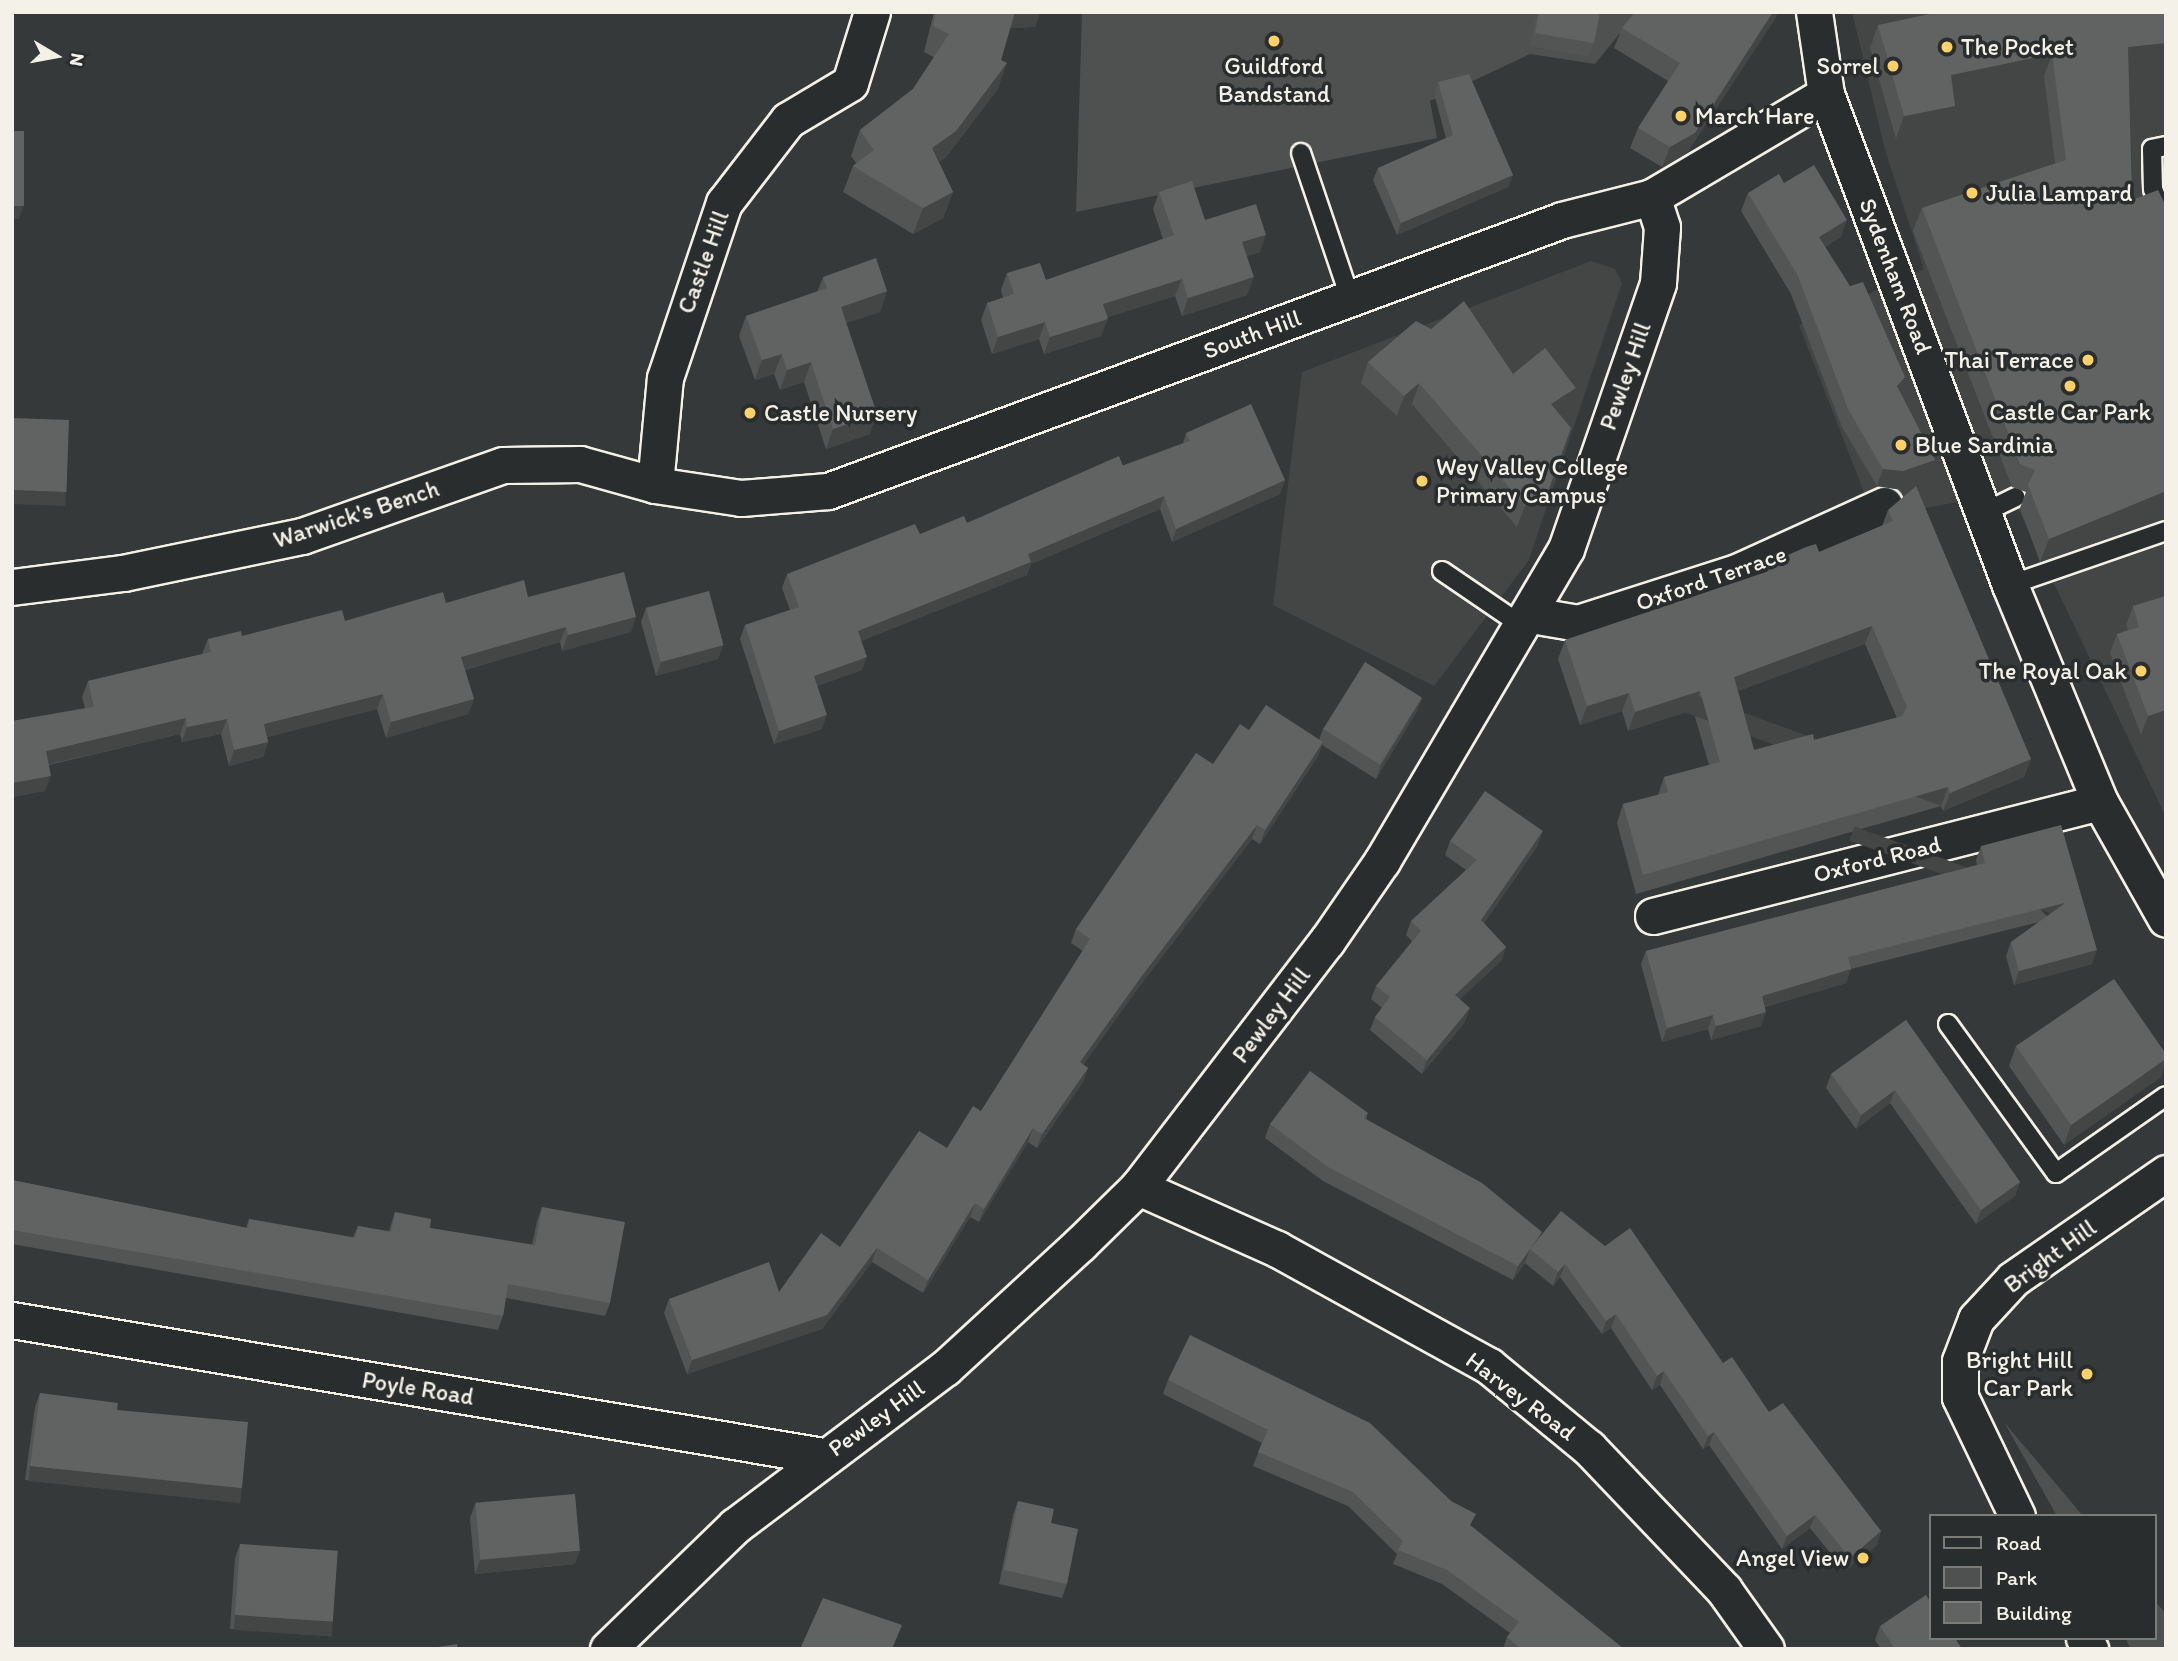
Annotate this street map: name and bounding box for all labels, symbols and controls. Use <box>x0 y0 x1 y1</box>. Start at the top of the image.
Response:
north arrow <box>21 21 91 91</box>
marker: Guildford Bandstand <box>1266 33 1282 49</box>
place label: The Pocket <box>1961 33 2073 61</box>
marker: The Pocket <box>1939 39 1955 55</box>
text: N <box>65 51 90 68</box>
place label: Guildford Bandstand <box>1218 52 1330 108</box>
place label: Sorrel <box>1816 52 1879 80</box>
marker: Sorrel <box>1885 58 1901 74</box>
place label: March Hare <box>1695 102 1815 130</box>
marker: March Hare <box>1673 108 1689 124</box>
place label: Julia Lampard <box>1986 179 2133 207</box>
marker: Julia Lampard <box>1964 185 1980 201</box>
street label: Sydenham Road <box>1853 194 1939 358</box>
street label: Castle Hill <box>671 207 735 317</box>
street label: South Hill <box>1199 303 1305 365</box>
street label: Pewley Hill <box>1593 318 1657 434</box>
place label: Thai Terrace <box>1948 346 2074 374</box>
marker: Thai Terrace <box>2080 352 2096 368</box>
marker: Castle Car Park <box>2062 378 2078 394</box>
place label: Castle Car Park <box>1989 398 2151 426</box>
place label: Castle Nursery <box>764 399 917 427</box>
marker: Castle Nursery <box>742 405 758 421</box>
place label: Blue Sardinia <box>1915 431 2054 459</box>
marker: Blue Sardinia <box>1893 437 1909 453</box>
place label: Wey Valley College Primary Campus <box>1436 453 1628 509</box>
marker: Wey Valley College Primary Campus <box>1414 473 1430 489</box>
street label: Warwick's Bench <box>269 474 443 554</box>
street label: Oxford Terrace <box>1633 539 1789 617</box>
place label: The Royal Oak <box>1980 657 2127 685</box>
marker: The Royal Oak <box>2133 663 2149 679</box>
street label: Oxford Road <box>1810 829 1944 889</box>
street label: Pewley Hill <box>1226 962 1316 1068</box>
street label: Bright Hill <box>1998 1213 2102 1299</box>
street label: Harvey Road <box>1461 1346 1581 1446</box>
place label: Bright Hill Car Park <box>1966 1346 2073 1402</box>
street label: Poyle Road <box>361 1365 475 1411</box>
marker: Bright Hill Car Park <box>2079 1366 2095 1382</box>
street label: Pewley Hill <box>822 1373 930 1463</box>
legend <box>1930 1514 2157 1640</box>
text: Road <box>1996 1530 2041 1555</box>
place label: Angel View <box>1736 1544 1849 1572</box>
marker: Angel View <box>1855 1550 1871 1566</box>
text: Park <box>1996 1565 2037 1590</box>
text: Building <box>1996 1600 2072 1625</box>

